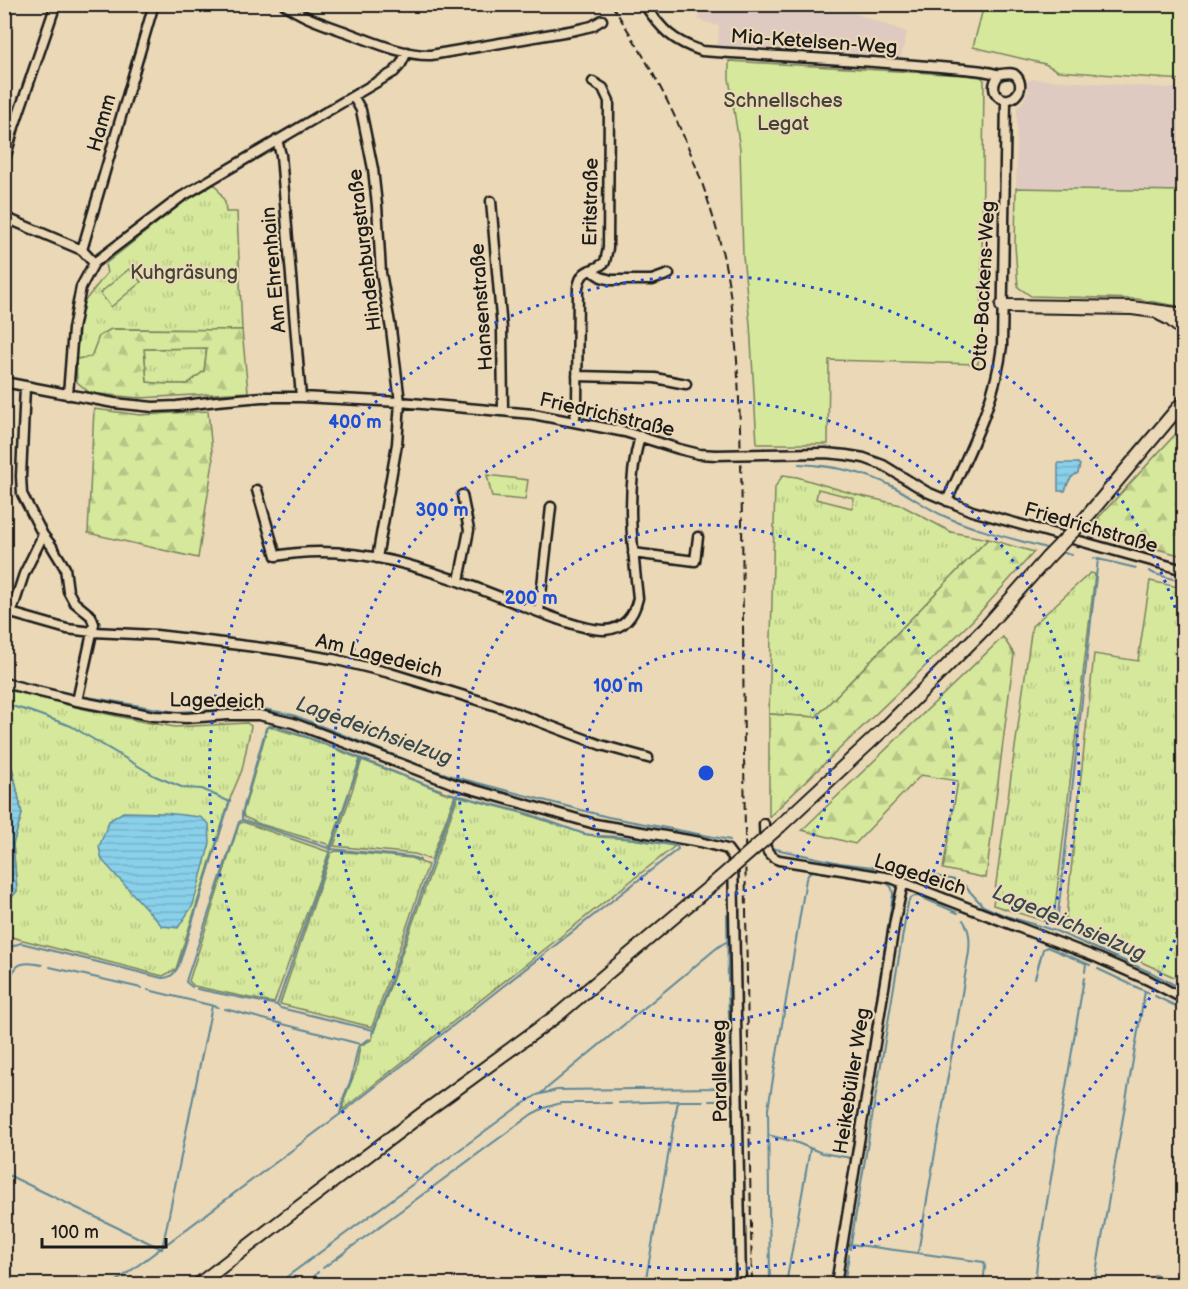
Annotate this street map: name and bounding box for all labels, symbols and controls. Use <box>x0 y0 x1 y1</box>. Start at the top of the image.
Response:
street label: Mia-Ketelsen-Weg <box>730 24 898 60</box>
park label: Schnellsches Legat <box>723 89 843 136</box>
street label: Hamm <box>82 91 122 155</box>
street label: Eritstraße <box>578 158 604 246</box>
street label: Hindenburgstraße <box>343 167 387 332</box>
street label: Otto-Backens-Weg <box>968 200 1000 372</box>
street label: Am Ehrenhain <box>257 206 291 334</box>
street label: Hansenstraße <box>466 242 498 371</box>
park label: Kuhgräsung <box>130 261 238 285</box>
street label: Friedrichstraße <box>537 388 677 442</box>
text: 400 m <box>328 412 382 433</box>
street label: Friedrichstraße <box>1021 497 1161 559</box>
text: 300 m <box>415 500 469 521</box>
text: 200 m <box>504 588 558 609</box>
street label: Am Lagedeich <box>313 629 445 683</box>
text: 100 m <box>593 676 643 697</box>
street label: Lagedeich <box>169 688 265 714</box>
water label: Lagedeichsielzug <box>293 691 455 771</box>
centre of rings <box>696 763 716 783</box>
street label: Lagedeich <box>871 849 969 901</box>
water label: Lagedeichsielzug <box>989 879 1150 967</box>
street label: Heikebüller Weg <box>829 1006 875 1156</box>
street label: Parallelweg <box>707 1019 733 1123</box>
scale bar <box>42 1211 166 1249</box>
text: 100 m <box>51 1222 99 1243</box>

